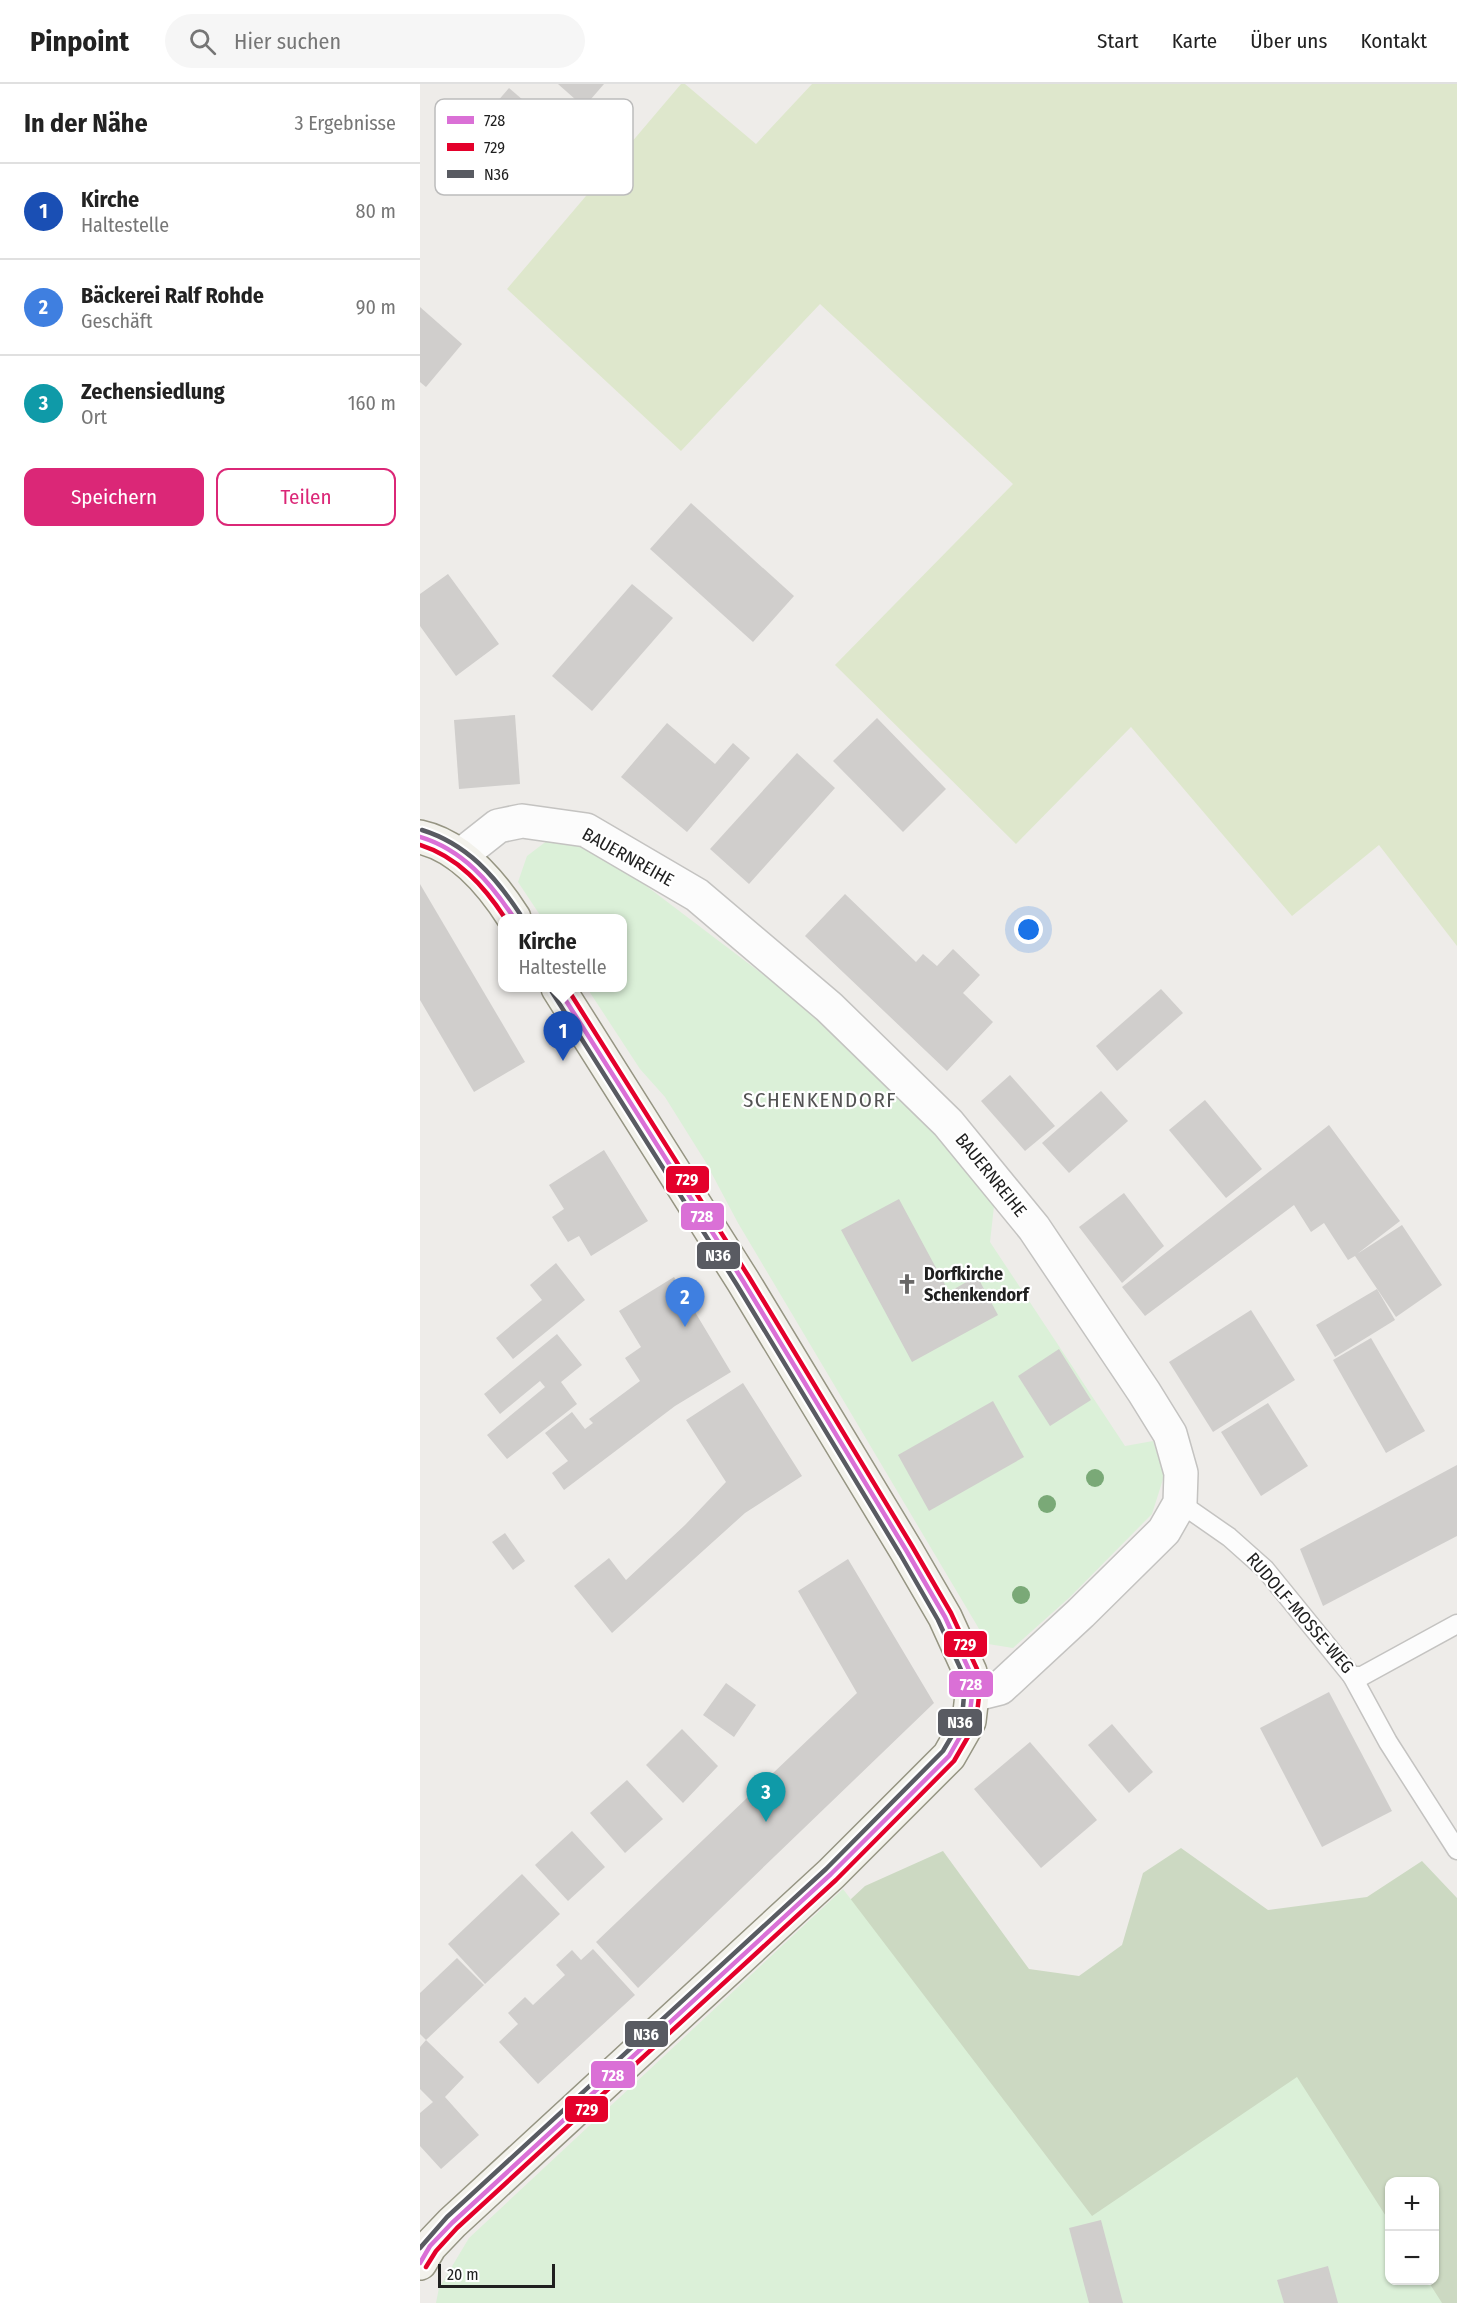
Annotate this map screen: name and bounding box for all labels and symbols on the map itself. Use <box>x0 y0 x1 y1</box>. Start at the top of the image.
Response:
legend <box>435 99 633 195</box>
text: 728 <box>484 111 505 130</box>
text: 729 <box>484 138 505 157</box>
text: N36 <box>484 165 509 184</box>
street label: BAUERNREIHE <box>578 823 678 891</box>
your location <box>1014 915 1043 944</box>
pin: 1 <box>544 1012 582 1061</box>
district label: SCHENKENDORF <box>743 1087 897 1113</box>
street label: BAUERNREIHE <box>951 1129 1031 1221</box>
line badge: 729 <box>665 1165 710 1194</box>
text: 729 <box>676 1170 698 1189</box>
line badge: 728 <box>680 1202 725 1231</box>
text: 728 <box>691 1207 714 1226</box>
line badge: N36 <box>696 1241 741 1270</box>
text: N36 <box>705 1246 731 1265</box>
place label: Dorfkirche Schenkendorf <box>924 1263 1031 1306</box>
church icon: Dorfkirche Schenkendorf <box>895 1272 919 1296</box>
pin: 2 <box>666 1278 704 1327</box>
street label: RUDOLF-MOSSE-WEG <box>1242 1548 1358 1678</box>
line badge: 729 <box>943 1630 988 1658</box>
text: 729 <box>954 1635 976 1654</box>
line badge: 728 <box>948 1670 994 1698</box>
text: 728 <box>960 1675 983 1694</box>
line badge: N36 <box>937 1708 983 1737</box>
text: N36 <box>947 1713 973 1732</box>
pin: 3 <box>746 1772 786 1822</box>
line badge: N36 <box>624 2020 669 2048</box>
text: N36 <box>633 2025 659 2044</box>
line badge: 728 <box>590 2060 636 2089</box>
text: 728 <box>602 2066 625 2085</box>
line badge: 729 <box>564 2095 609 2123</box>
text: 729 <box>576 2100 598 2119</box>
scale bar <box>438 2261 555 2288</box>

